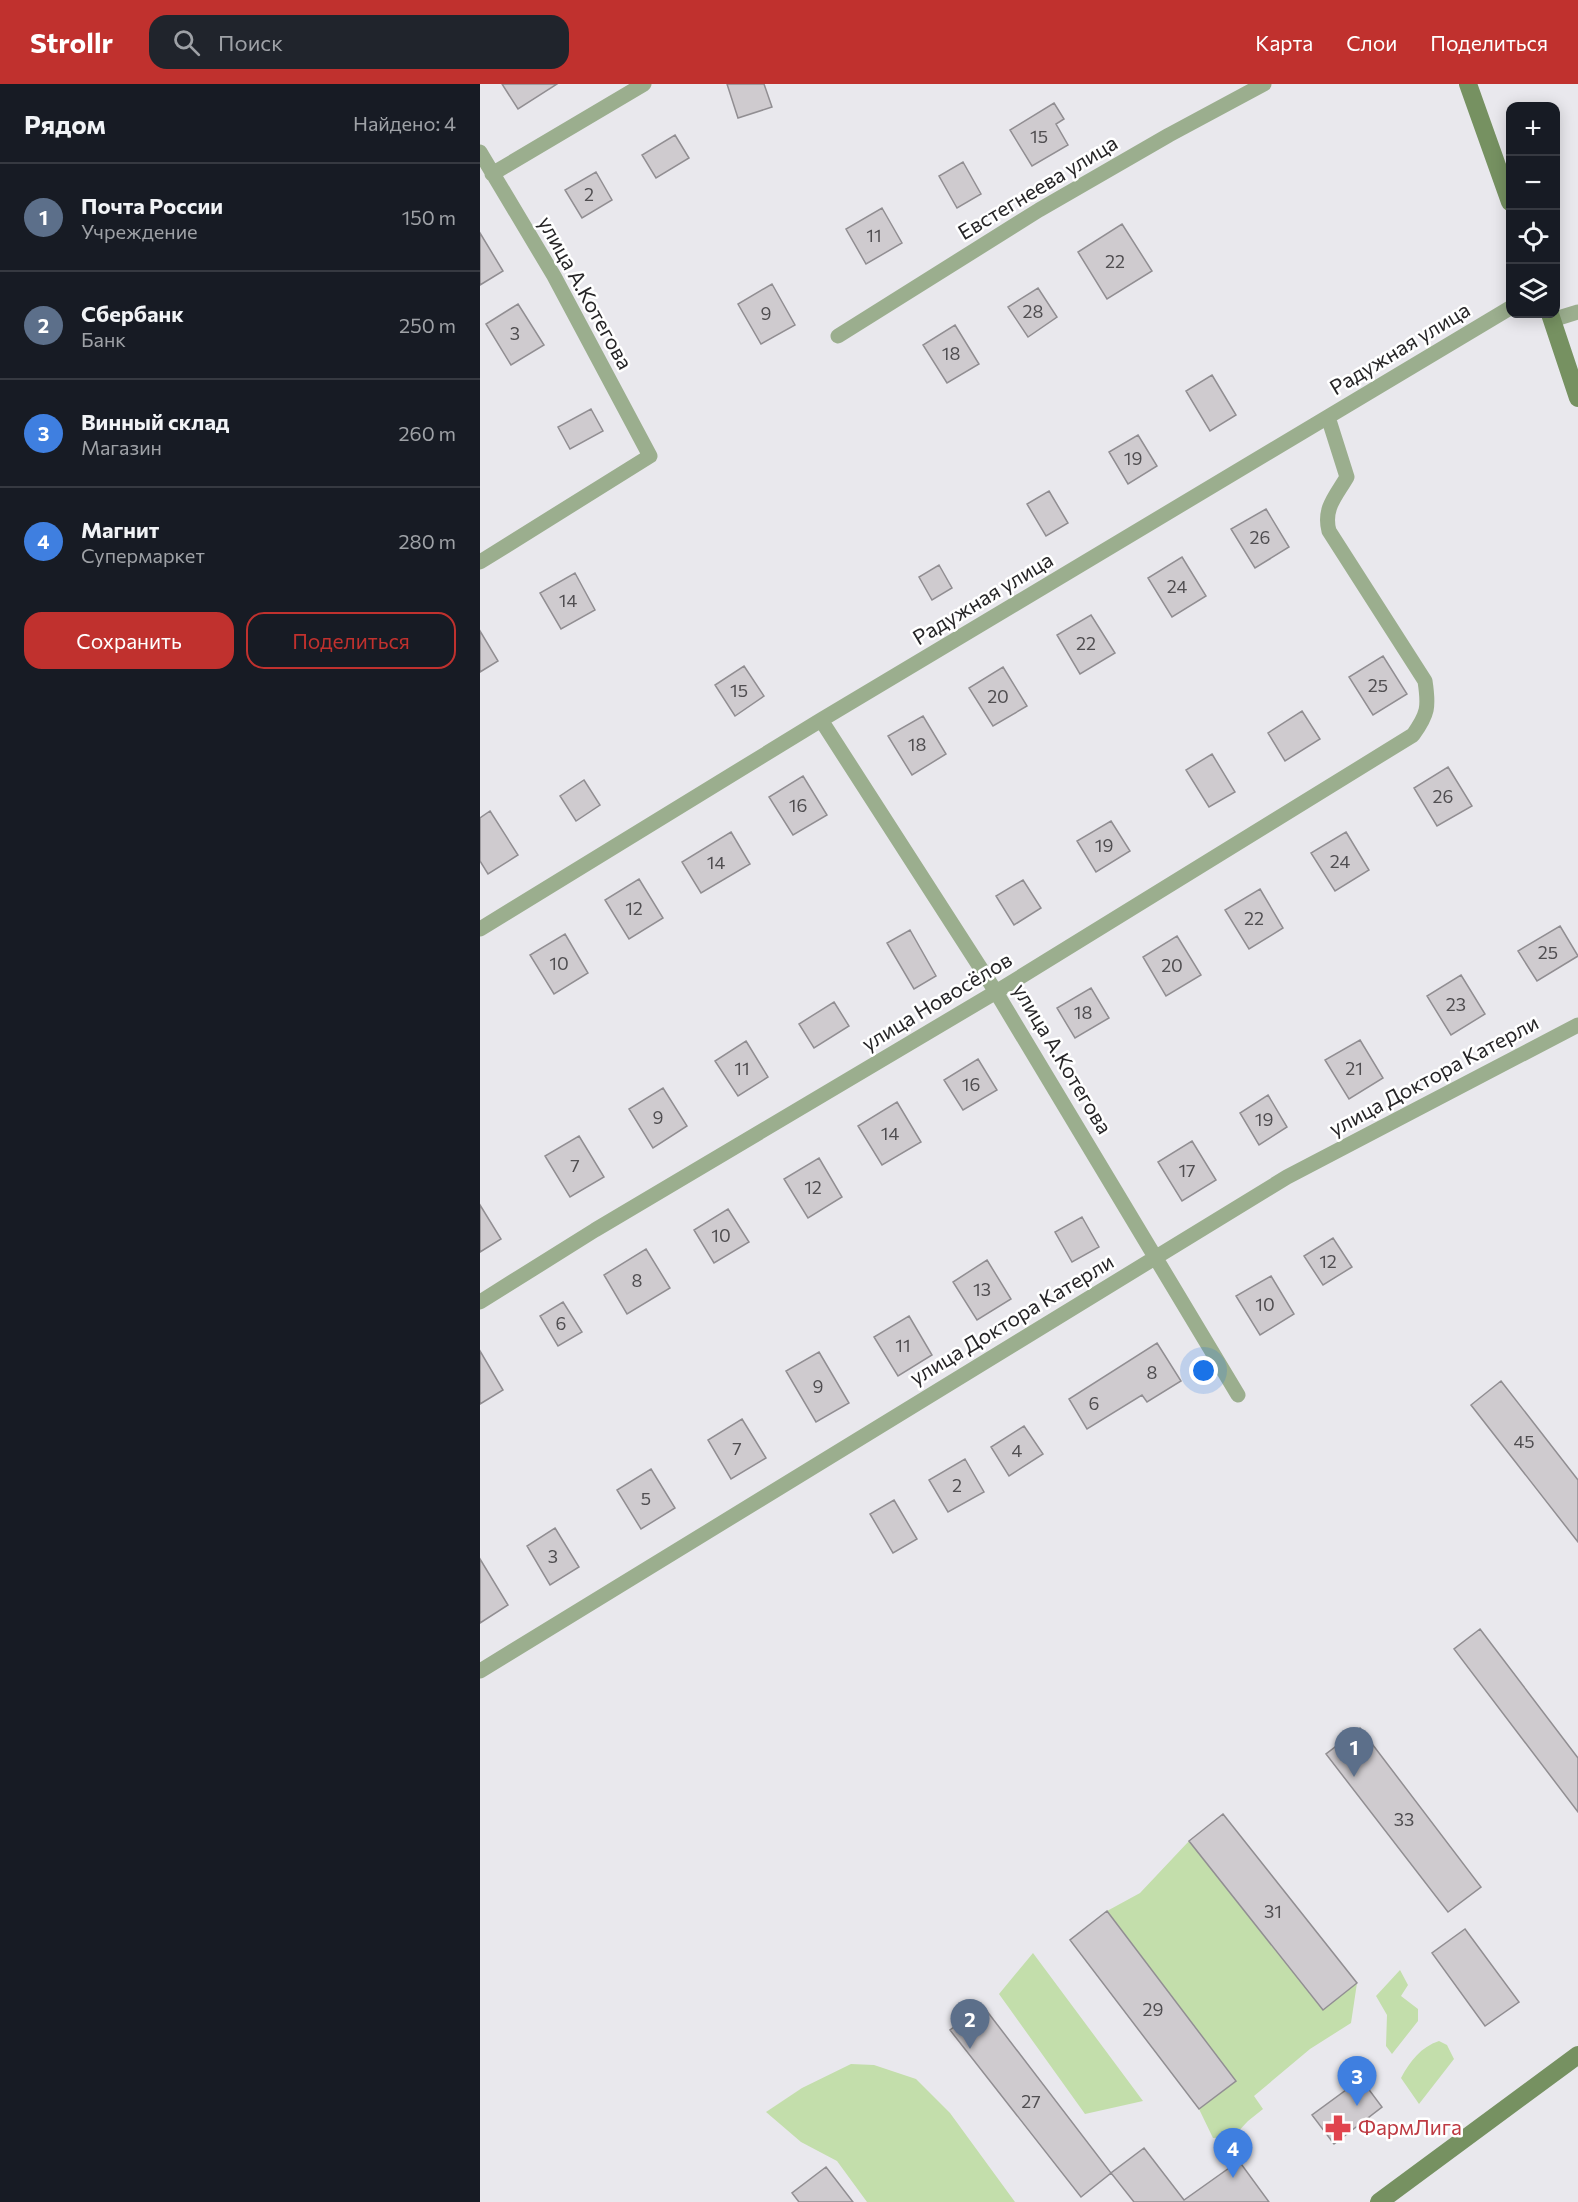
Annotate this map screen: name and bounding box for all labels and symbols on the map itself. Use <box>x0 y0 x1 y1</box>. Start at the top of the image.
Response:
house number: 15 <box>1030 125 1048 147</box>
street label: Евстегнеева улица <box>953 129 1122 244</box>
house number: 2 <box>584 183 594 205</box>
street label: улица А.Котегова <box>534 211 639 373</box>
house number: 11 <box>866 224 882 246</box>
house number: 22 <box>1105 250 1125 272</box>
street label: Радужная улица <box>1325 296 1474 399</box>
house number: 28 <box>1023 300 1044 322</box>
house number: 9 <box>761 302 771 324</box>
house number: 3 <box>510 322 520 344</box>
house number: 18 <box>942 342 960 364</box>
house number: 19 <box>1124 447 1142 469</box>
house number: 26 <box>1250 526 1270 548</box>
street label: Радужная улица <box>908 546 1057 649</box>
house number: 24 <box>1167 575 1187 597</box>
house number: 14 <box>559 589 577 611</box>
house number: 22 <box>1076 632 1096 654</box>
house number: 25 <box>1368 674 1388 696</box>
house number: 15 <box>730 679 748 701</box>
house number: 20 <box>987 685 1009 707</box>
house number: 18 <box>908 733 926 755</box>
house number: 26 <box>1433 785 1453 807</box>
house number: 16 <box>789 794 807 816</box>
house number: 19 <box>1095 834 1113 856</box>
house number: 24 <box>1330 850 1350 872</box>
house number: 14 <box>707 851 725 873</box>
house number: 12 <box>625 897 643 919</box>
house number: 22 <box>1244 907 1264 929</box>
house number: 25 <box>1538 941 1558 963</box>
street label: улица Новосёлов <box>857 946 1016 1055</box>
house number: 10 <box>549 952 569 974</box>
house number: 20 <box>1161 954 1183 976</box>
street label: улица А.Котегова <box>1009 978 1118 1138</box>
house number: 23 <box>1446 993 1466 1015</box>
house number: 18 <box>1074 1001 1092 1023</box>
street label: улица Доктора Катерли <box>1324 1009 1542 1140</box>
house number: 11 <box>734 1057 750 1079</box>
house number: 21 <box>1345 1057 1363 1079</box>
house number: 16 <box>962 1073 980 1095</box>
house number: 9 <box>653 1106 663 1128</box>
house number: 19 <box>1255 1108 1273 1130</box>
house number: 14 <box>881 1122 899 1144</box>
house number: 7 <box>570 1154 580 1176</box>
house number: 17 <box>1178 1159 1196 1181</box>
house number: 12 <box>804 1176 822 1198</box>
house number: 10 <box>711 1224 731 1246</box>
street label: улица Доктора Катерли <box>905 1248 1118 1390</box>
house number: 12 <box>1319 1250 1337 1272</box>
house number: 8 <box>632 1269 643 1291</box>
house number: 13 <box>973 1278 991 1300</box>
house number: 10 <box>1255 1293 1275 1315</box>
house number: 6 <box>556 1312 566 1334</box>
house number: 11 <box>895 1334 911 1356</box>
your location <box>1189 1356 1218 1385</box>
house number: 8 <box>1147 1361 1158 1383</box>
house number: 9 <box>813 1375 823 1397</box>
house number: 6 <box>1089 1392 1099 1414</box>
house number: 45 <box>1513 1430 1535 1452</box>
house number: 7 <box>732 1437 742 1459</box>
house number: 4 <box>1012 1439 1023 1461</box>
house number: 2 <box>952 1474 962 1496</box>
house number: 5 <box>641 1487 651 1509</box>
house number: 3 <box>548 1545 558 1567</box>
pin: 1 <box>1334 1728 1374 1777</box>
house number: 33 <box>1394 1808 1414 1830</box>
house number: 31 <box>1264 1900 1282 1922</box>
house number: 29 <box>1143 1998 1163 2020</box>
pin: 2 <box>950 2000 990 2049</box>
pin: 3 <box>1338 2056 1376 2106</box>
house number: 27 <box>1021 2090 1041 2112</box>
pharmacy icon: ФармЛига <box>1323 2113 1353 2143</box>
place label: ФармЛига <box>1358 2114 1462 2139</box>
pin: 4 <box>1214 2128 1252 2178</box>

